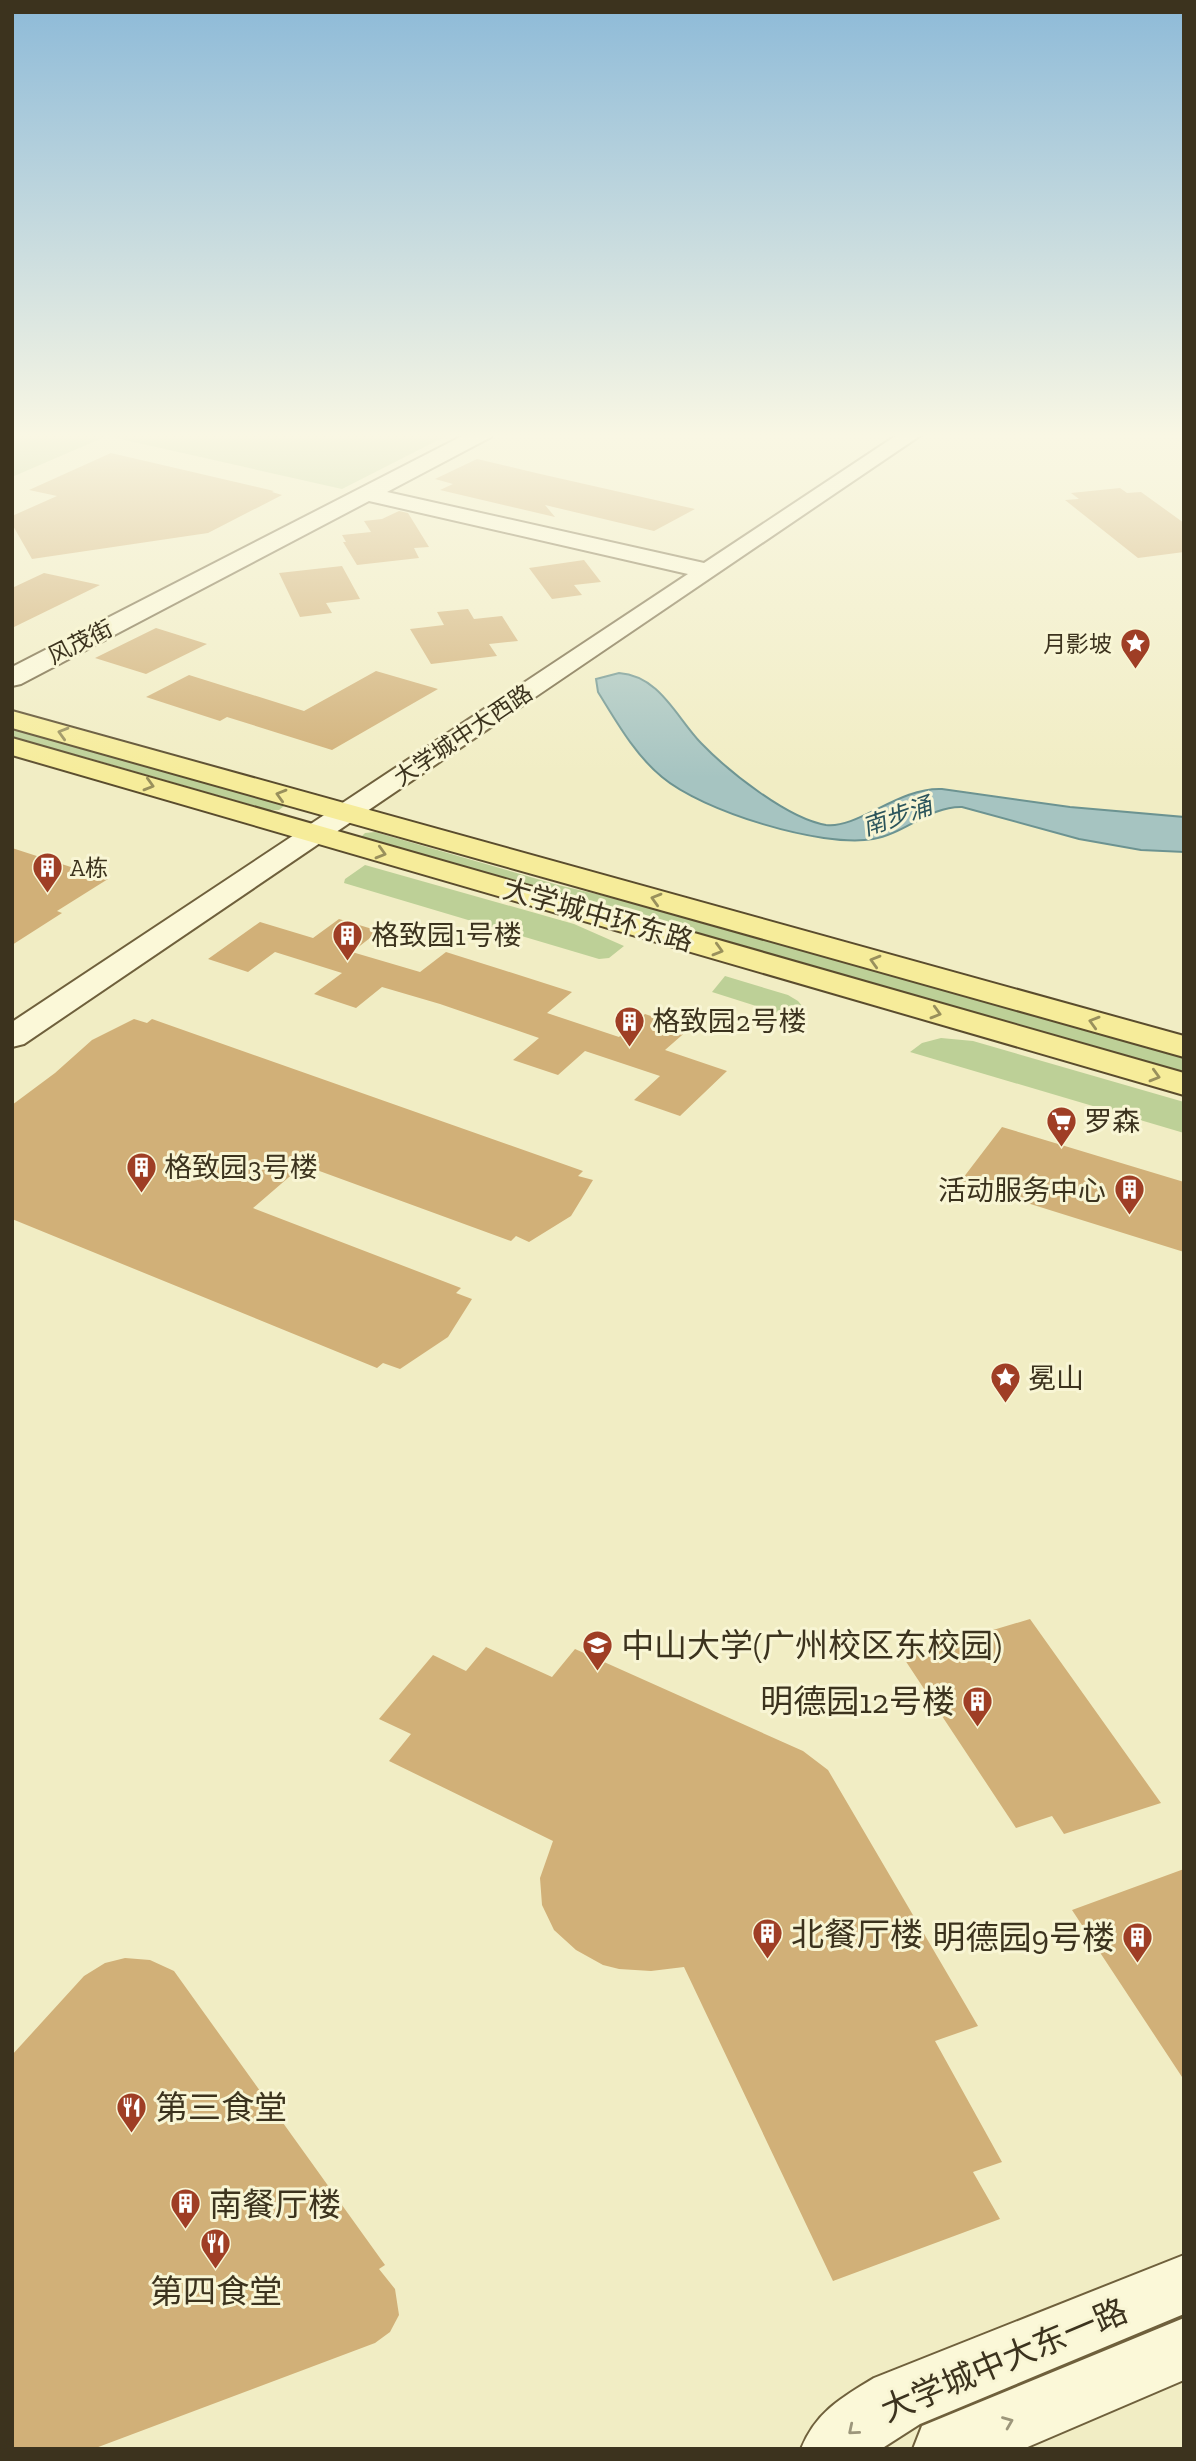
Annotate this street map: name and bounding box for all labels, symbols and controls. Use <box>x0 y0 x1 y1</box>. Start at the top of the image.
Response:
street label: 风茂街 <box>43 614 117 670</box>
place icon: 月影坡 <box>1118 627 1152 671</box>
place label: 月影坡 <box>1043 630 1112 658</box>
street label: 大学城中大西路 <box>388 678 538 792</box>
one-way arrow <box>57 726 69 741</box>
one-way arrow <box>142 777 154 792</box>
one-way arrow <box>276 788 288 803</box>
water label: 南步涌 <box>858 790 939 841</box>
one-way arrow <box>375 845 387 859</box>
building icon: A栋 <box>30 851 64 895</box>
place label: A栋 <box>70 854 108 882</box>
street label: 大学城中环东路 <box>499 872 697 958</box>
one-way arrow <box>651 893 663 908</box>
building icon: 格致园1号楼 <box>331 918 365 962</box>
place label: 格致园1号楼 <box>371 919 522 952</box>
one-way arrow <box>712 941 724 956</box>
one-way arrow <box>870 955 882 969</box>
building icon: 格致园2号楼 <box>612 1004 646 1048</box>
place label: 格致园2号楼 <box>652 1005 806 1038</box>
one-way arrow <box>930 1005 942 1019</box>
one-way arrow <box>1089 1016 1101 1031</box>
one-way arrow <box>1149 1067 1161 1082</box>
supermarket icon: 罗森 <box>1044 1104 1078 1148</box>
place label: 罗森 <box>1084 1105 1140 1138</box>
building icon: 格致园3号楼 <box>124 1150 158 1194</box>
place label: 格致园3号楼 <box>164 1151 318 1184</box>
building icon: 活动服务中心 <box>1112 1173 1146 1217</box>
place label: 活动服务中心 <box>938 1174 1106 1207</box>
place icon: 冕山 <box>988 1361 1022 1405</box>
place label: 冕山 <box>1028 1362 1084 1395</box>
place label: 中山大学(广州校区东校园) <box>621 1626 1002 1665</box>
school or university icon: 中山大学(广州校区东校园) <box>581 1628 615 1672</box>
place label: 明德园12号楼 <box>760 1682 955 1721</box>
building icon: 明德园12号楼 <box>961 1684 995 1728</box>
place label: 北餐厅楼 <box>791 1915 923 1954</box>
building icon: 北餐厅楼 <box>751 1917 785 1961</box>
place label: 明德园9号楼 <box>932 1918 1115 1957</box>
building icon: 明德园9号楼 <box>1121 1920 1155 1964</box>
place label: 第三食堂 <box>155 2088 287 2127</box>
restaurant icon: 第三食堂 <box>115 2090 149 2134</box>
place label: 南餐厅楼 <box>209 2185 341 2224</box>
building icon: 南餐厅楼 <box>169 2187 203 2231</box>
restaurant icon: 第四食堂 <box>199 2227 233 2271</box>
place label: 第四食堂 <box>150 2272 282 2311</box>
street label: 大学城中大东一路 <box>875 2290 1133 2430</box>
one-way arrow <box>1001 2416 1013 2430</box>
one-way arrow <box>849 2422 862 2434</box>

